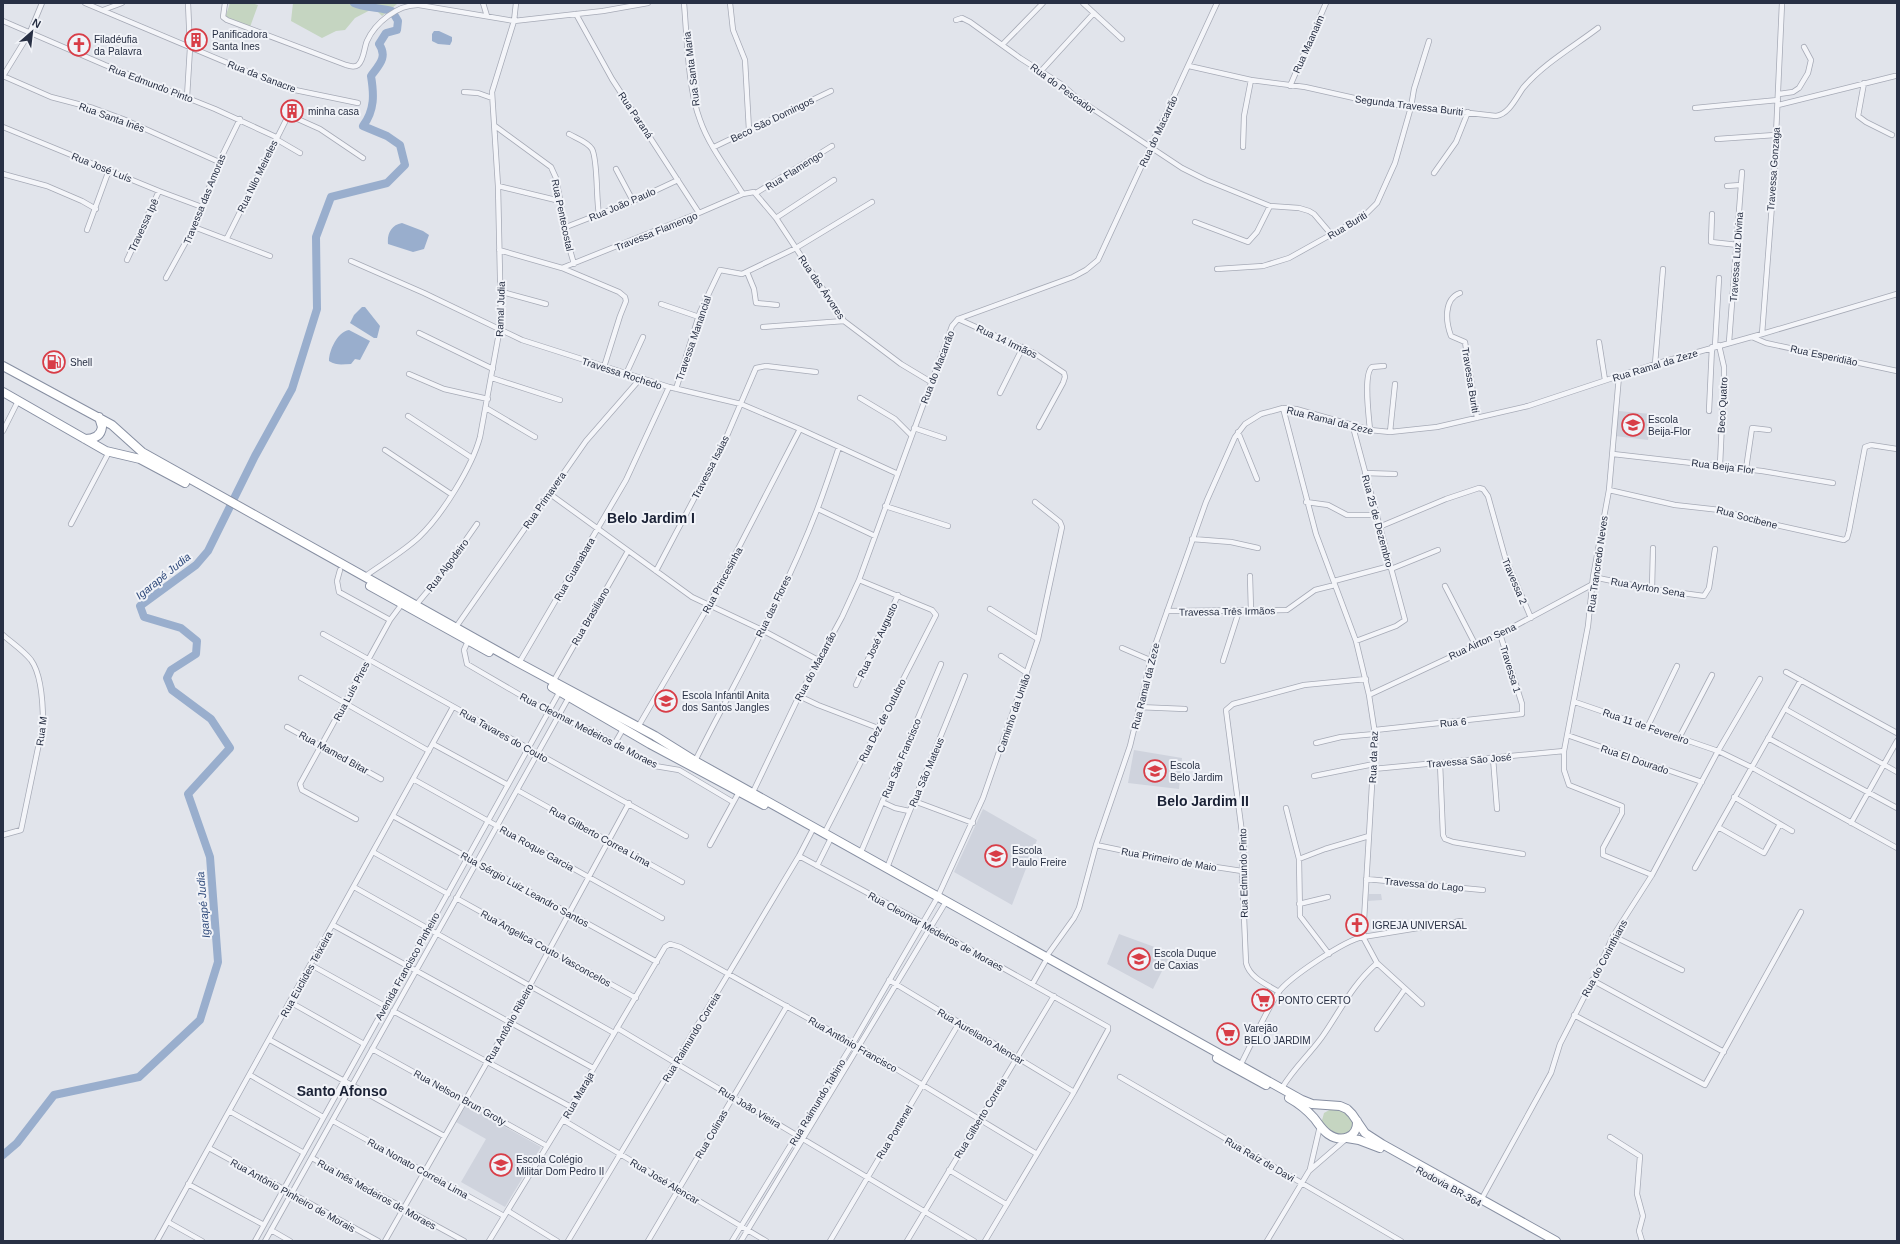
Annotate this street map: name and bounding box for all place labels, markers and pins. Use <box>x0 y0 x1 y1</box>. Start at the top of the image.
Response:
building icon: Panificadora Santa Ines <box>183 27 209 53</box>
place label: Panificadora Santa Ines <box>212 29 268 52</box>
church icon: Filadéufia da Palavra <box>66 32 92 58</box>
place label: Filadéufia da Palavra <box>94 34 142 57</box>
building icon: minha casa <box>279 98 305 124</box>
place label: minha casa <box>308 106 360 117</box>
fuel station icon: Shell <box>41 349 67 375</box>
place label: Shell <box>70 357 92 368</box>
school or university icon: Escola Beija-Flor <box>1620 412 1646 438</box>
place label: Escola Beija-Flor <box>1648 414 1691 437</box>
school or university icon: Escola Infantil Anita dos Santos Jangles <box>653 688 679 714</box>
place label: Escola Infantil Anita dos Santos Jangles <box>682 690 770 713</box>
school or university icon: Escola Belo Jardim <box>1142 758 1168 784</box>
place label: Escola Belo Jardim <box>1170 760 1223 783</box>
school or university icon: Escola Paulo Freire <box>983 843 1009 869</box>
place label: Escola Paulo Freire <box>1012 845 1067 868</box>
church icon: IGREJA UNIVERSAL <box>1344 912 1370 938</box>
place label: IGREJA UNIVERSAL <box>1372 920 1467 931</box>
school or university icon: Escola Duque de Caxias <box>1126 946 1152 972</box>
place label: Escola Duque de Caxias <box>1154 948 1217 971</box>
supermarket icon: PONTO CERTO <box>1250 987 1276 1013</box>
place label: PONTO CERTO <box>1278 995 1351 1006</box>
supermarket icon: Varejão BELO JARDIM <box>1215 1021 1241 1047</box>
place label: Varejão BELO JARDIM <box>1244 1023 1311 1046</box>
school or university icon: Escola Colégio Militar Dom Pedro II <box>488 1152 514 1178</box>
place label: Escola Colégio Militar Dom Pedro II <box>516 1154 604 1177</box>

